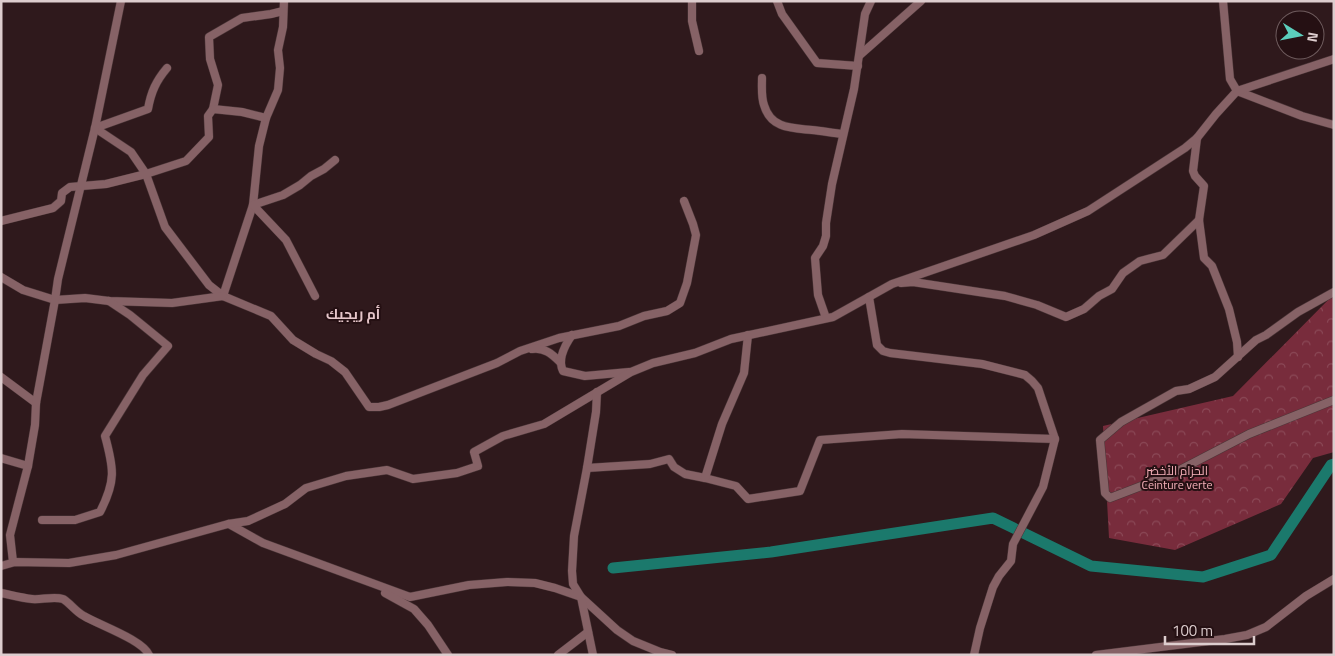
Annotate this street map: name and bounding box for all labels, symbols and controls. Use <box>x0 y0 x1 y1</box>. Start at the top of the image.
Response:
north arrow <box>1275 10 1325 60</box>
text: N <box>1302 31 1324 44</box>
district label: أم ريجيك <box>326 303 380 324</box>
park label: الحزام الأخضر Ceinture verte <box>1142 461 1212 494</box>
scale bar <box>1165 614 1254 646</box>
text: 100 m <box>1172 619 1213 642</box>

